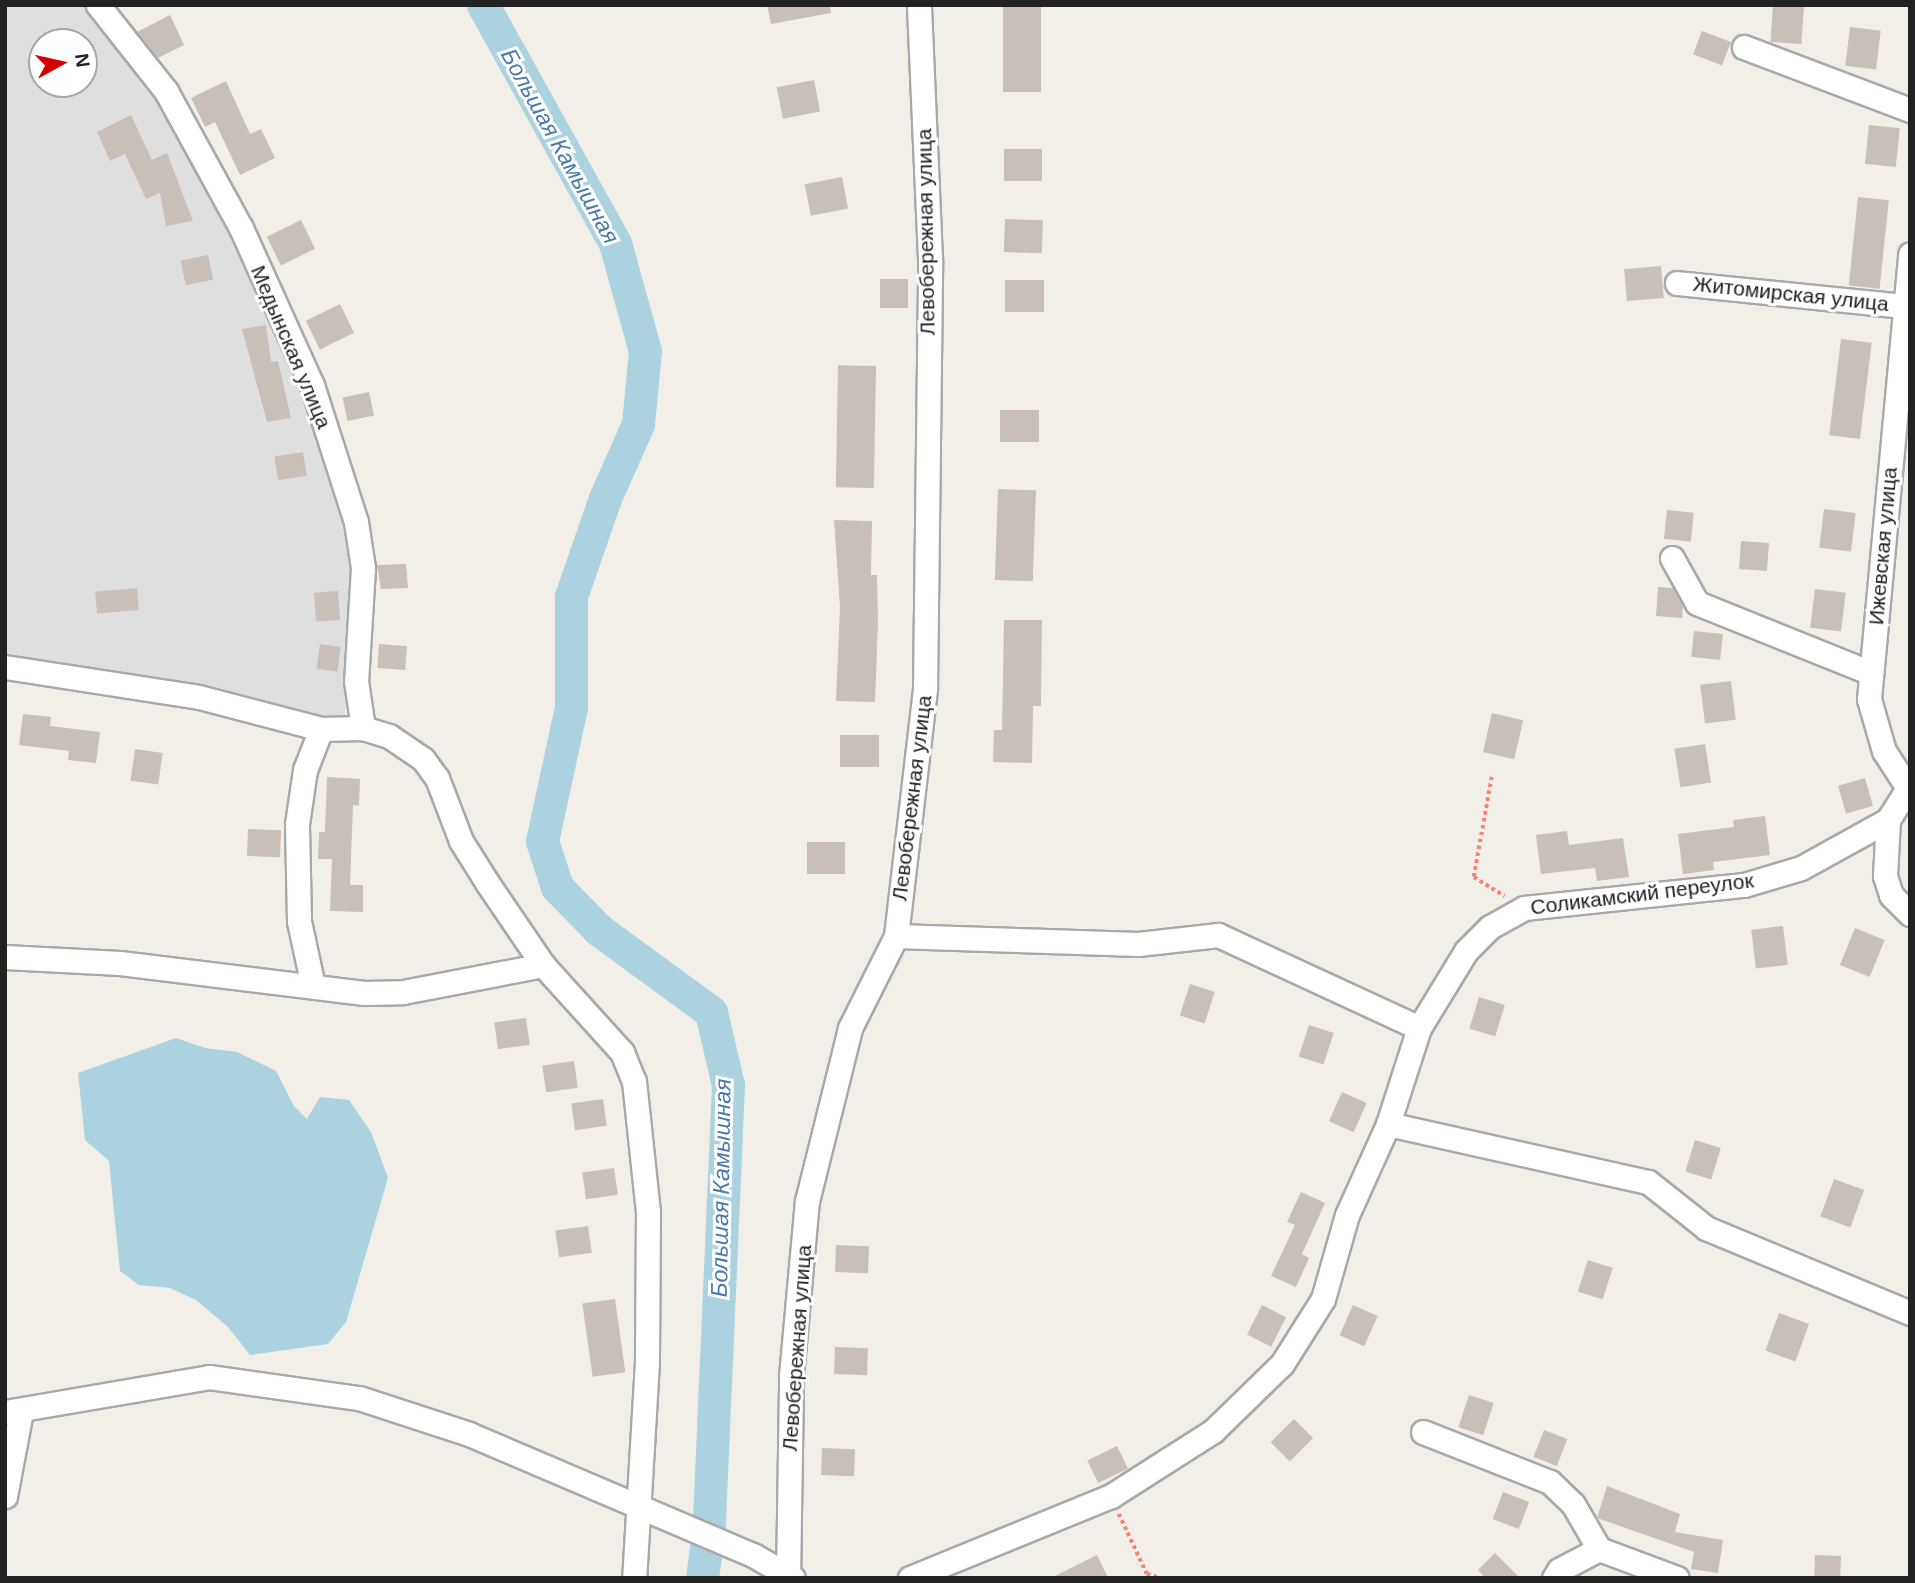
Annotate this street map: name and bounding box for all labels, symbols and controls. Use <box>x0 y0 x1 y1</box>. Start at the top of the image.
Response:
north arrow <box>28 28 98 98</box>
water label: Большая Камышная <box>495 44 625 248</box>
text: N <box>71 52 94 69</box>
street label: Левобережная улица <box>912 128 940 336</box>
street label: Медынская улица <box>245 262 337 432</box>
street label: Житомирская улица <box>1692 271 1890 317</box>
street label: Ижевская улица <box>1864 466 1902 626</box>
street label: Левобережная улица <box>887 694 937 902</box>
street label: Соликамский переулок <box>1529 868 1755 920</box>
water label: Большая Камышная <box>705 1078 737 1298</box>
street label: Левобережная улица <box>777 1244 817 1452</box>

